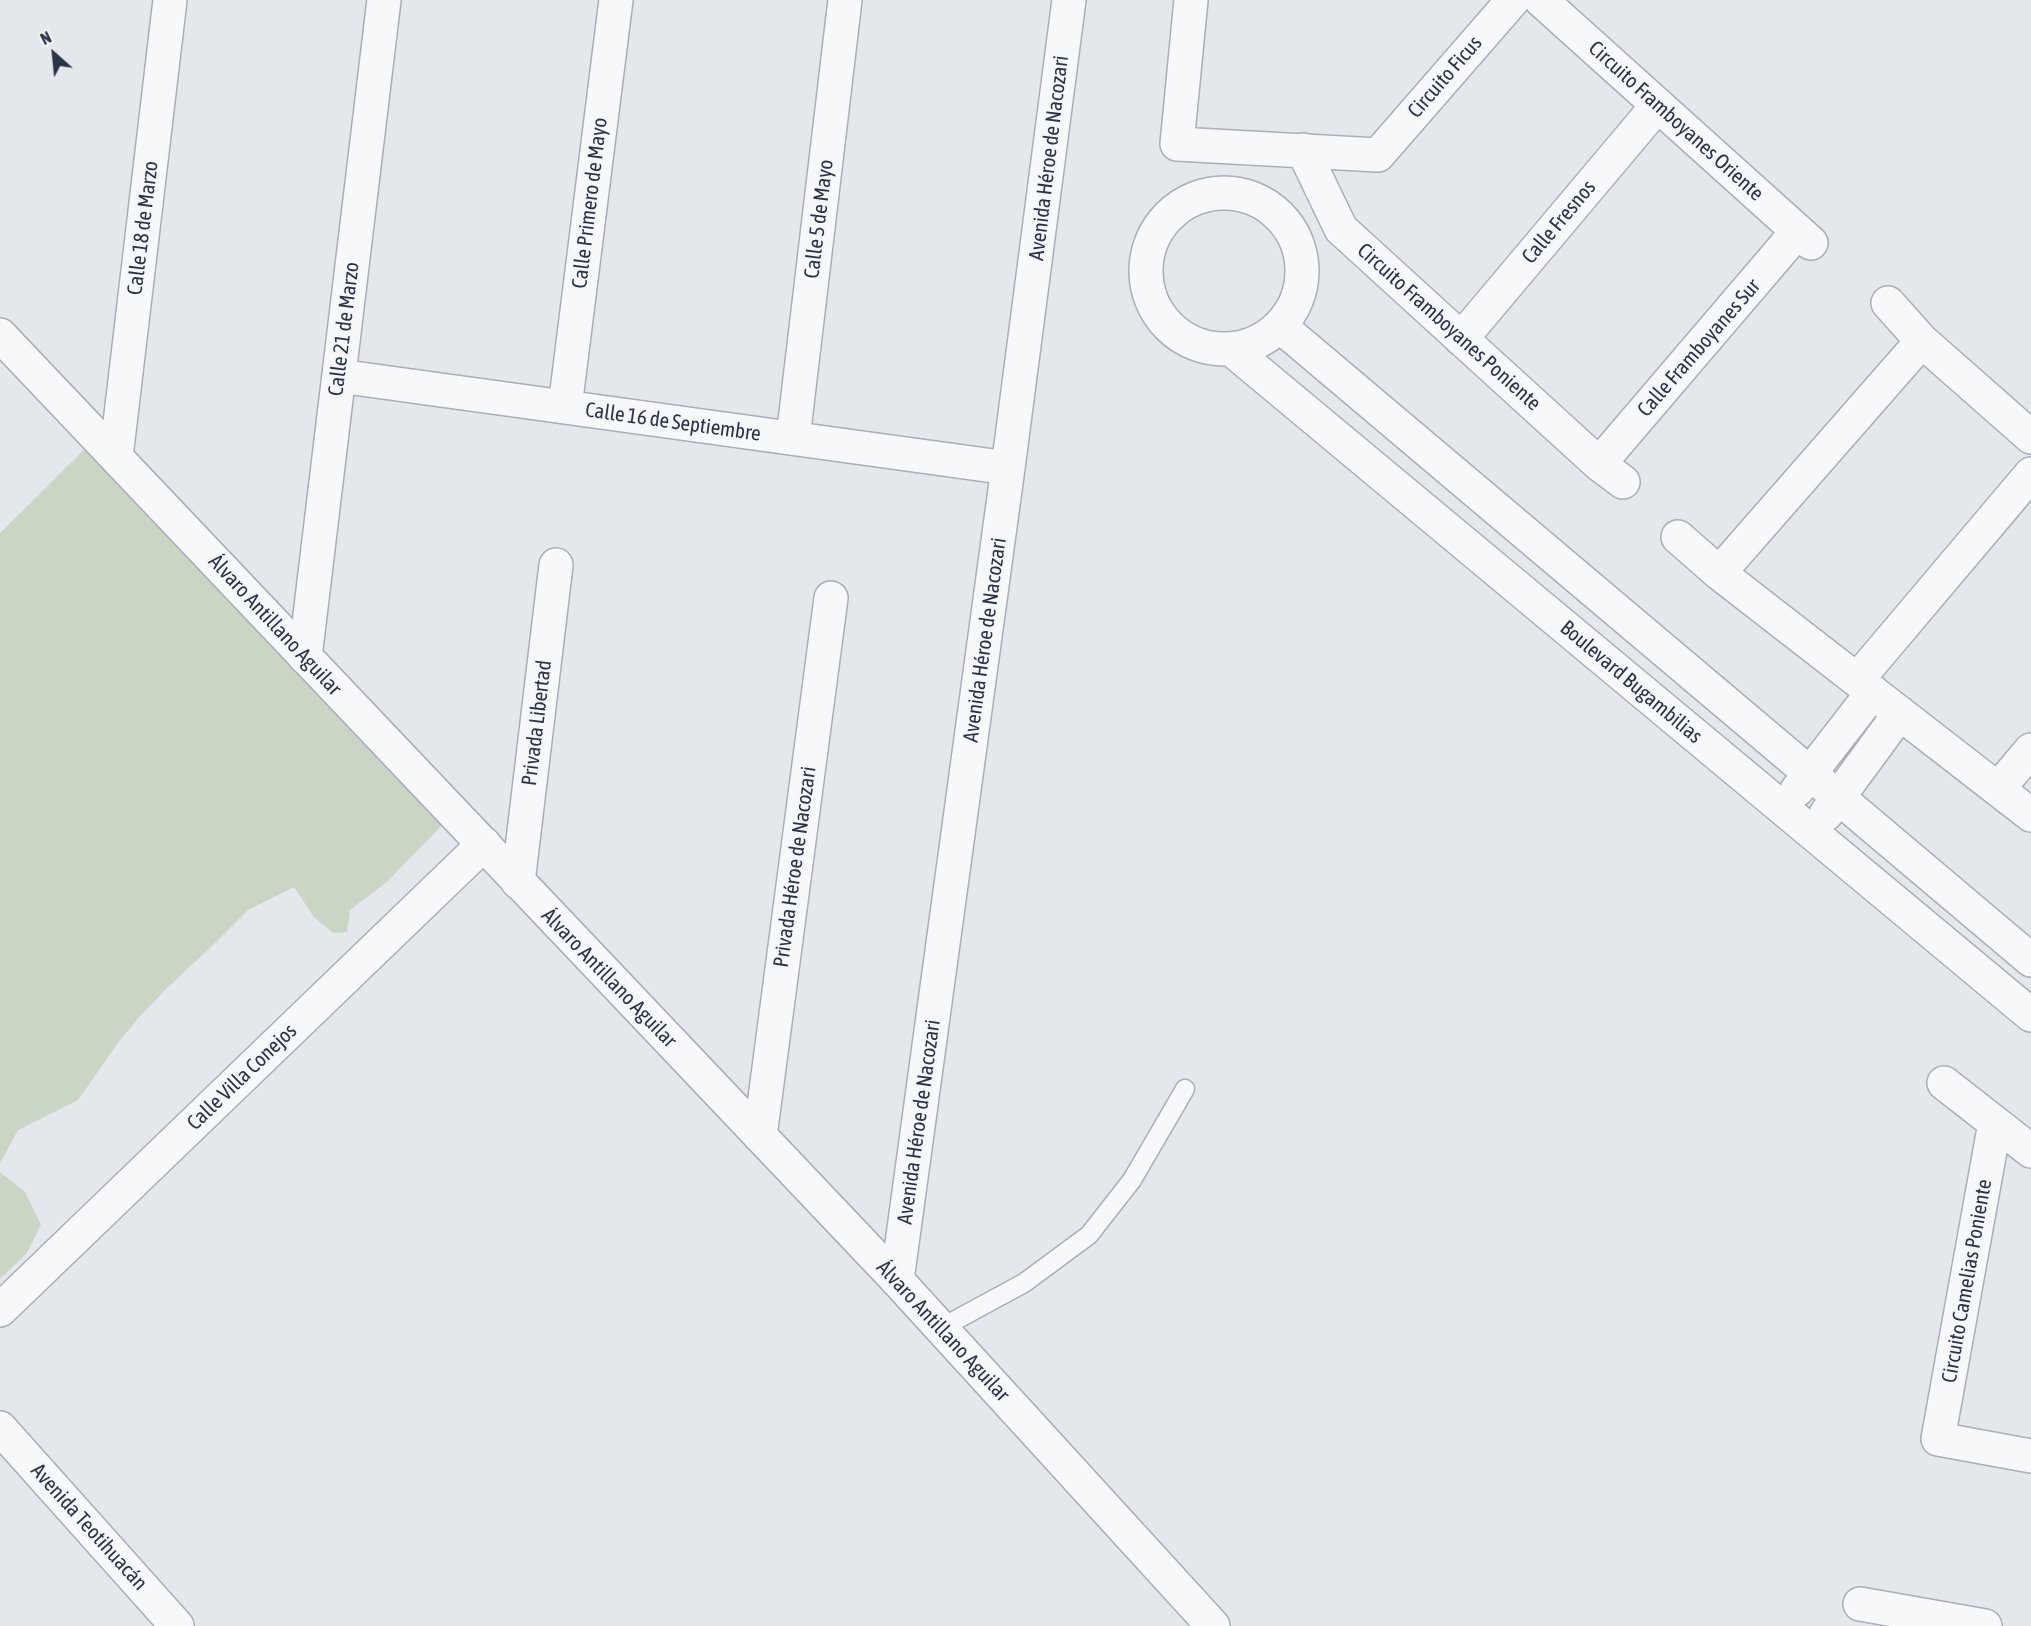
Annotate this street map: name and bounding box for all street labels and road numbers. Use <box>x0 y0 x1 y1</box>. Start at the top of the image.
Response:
street label: Circuito Ficus <box>1403 31 1487 123</box>
street label: Circuito Framboyanes Oriente <box>1583 36 1769 206</box>
street label: Avenida Héroe de Nacozari <box>1024 54 1074 262</box>
street label: Calle Primero de Mayo <box>567 116 613 290</box>
street label: Calle 5 de Mayo <box>799 158 839 280</box>
street label: Calle 18 de Marzo <box>122 160 164 296</box>
street label: Calle Fresnos <box>1517 175 1601 269</box>
street label: Circuito Framboyanes Poniente <box>1352 238 1546 416</box>
street label: Calle 21 de Marzo <box>323 261 365 397</box>
street label: Calle Framboyanes Sur <box>1632 274 1766 422</box>
street label: Calle 16 de Septiembre <box>584 397 762 447</box>
street label: Avenida Héroe de Nacozari <box>958 536 1012 744</box>
street label: Álvaro Antillano Aguilar <box>203 549 347 701</box>
street label: Boulevard Bugambilias <box>1555 615 1707 749</box>
street label: Privada Libertad <box>517 659 557 787</box>
street label: Privada Héroe de Nacozari <box>768 765 822 969</box>
street label: Álvaro Antillano Aguilar <box>536 903 682 1053</box>
street label: Calle Villa Conejos <box>182 1018 302 1136</box>
street label: Avenida Héroe de Nacozari <box>892 1018 946 1226</box>
street label: Circuito Camelias Poniente <box>1937 1177 1997 1385</box>
street label: Álvaro Antillano Aguilar <box>871 1255 1015 1407</box>
street label: Avenida Teotihuacán <box>25 1458 153 1596</box>

